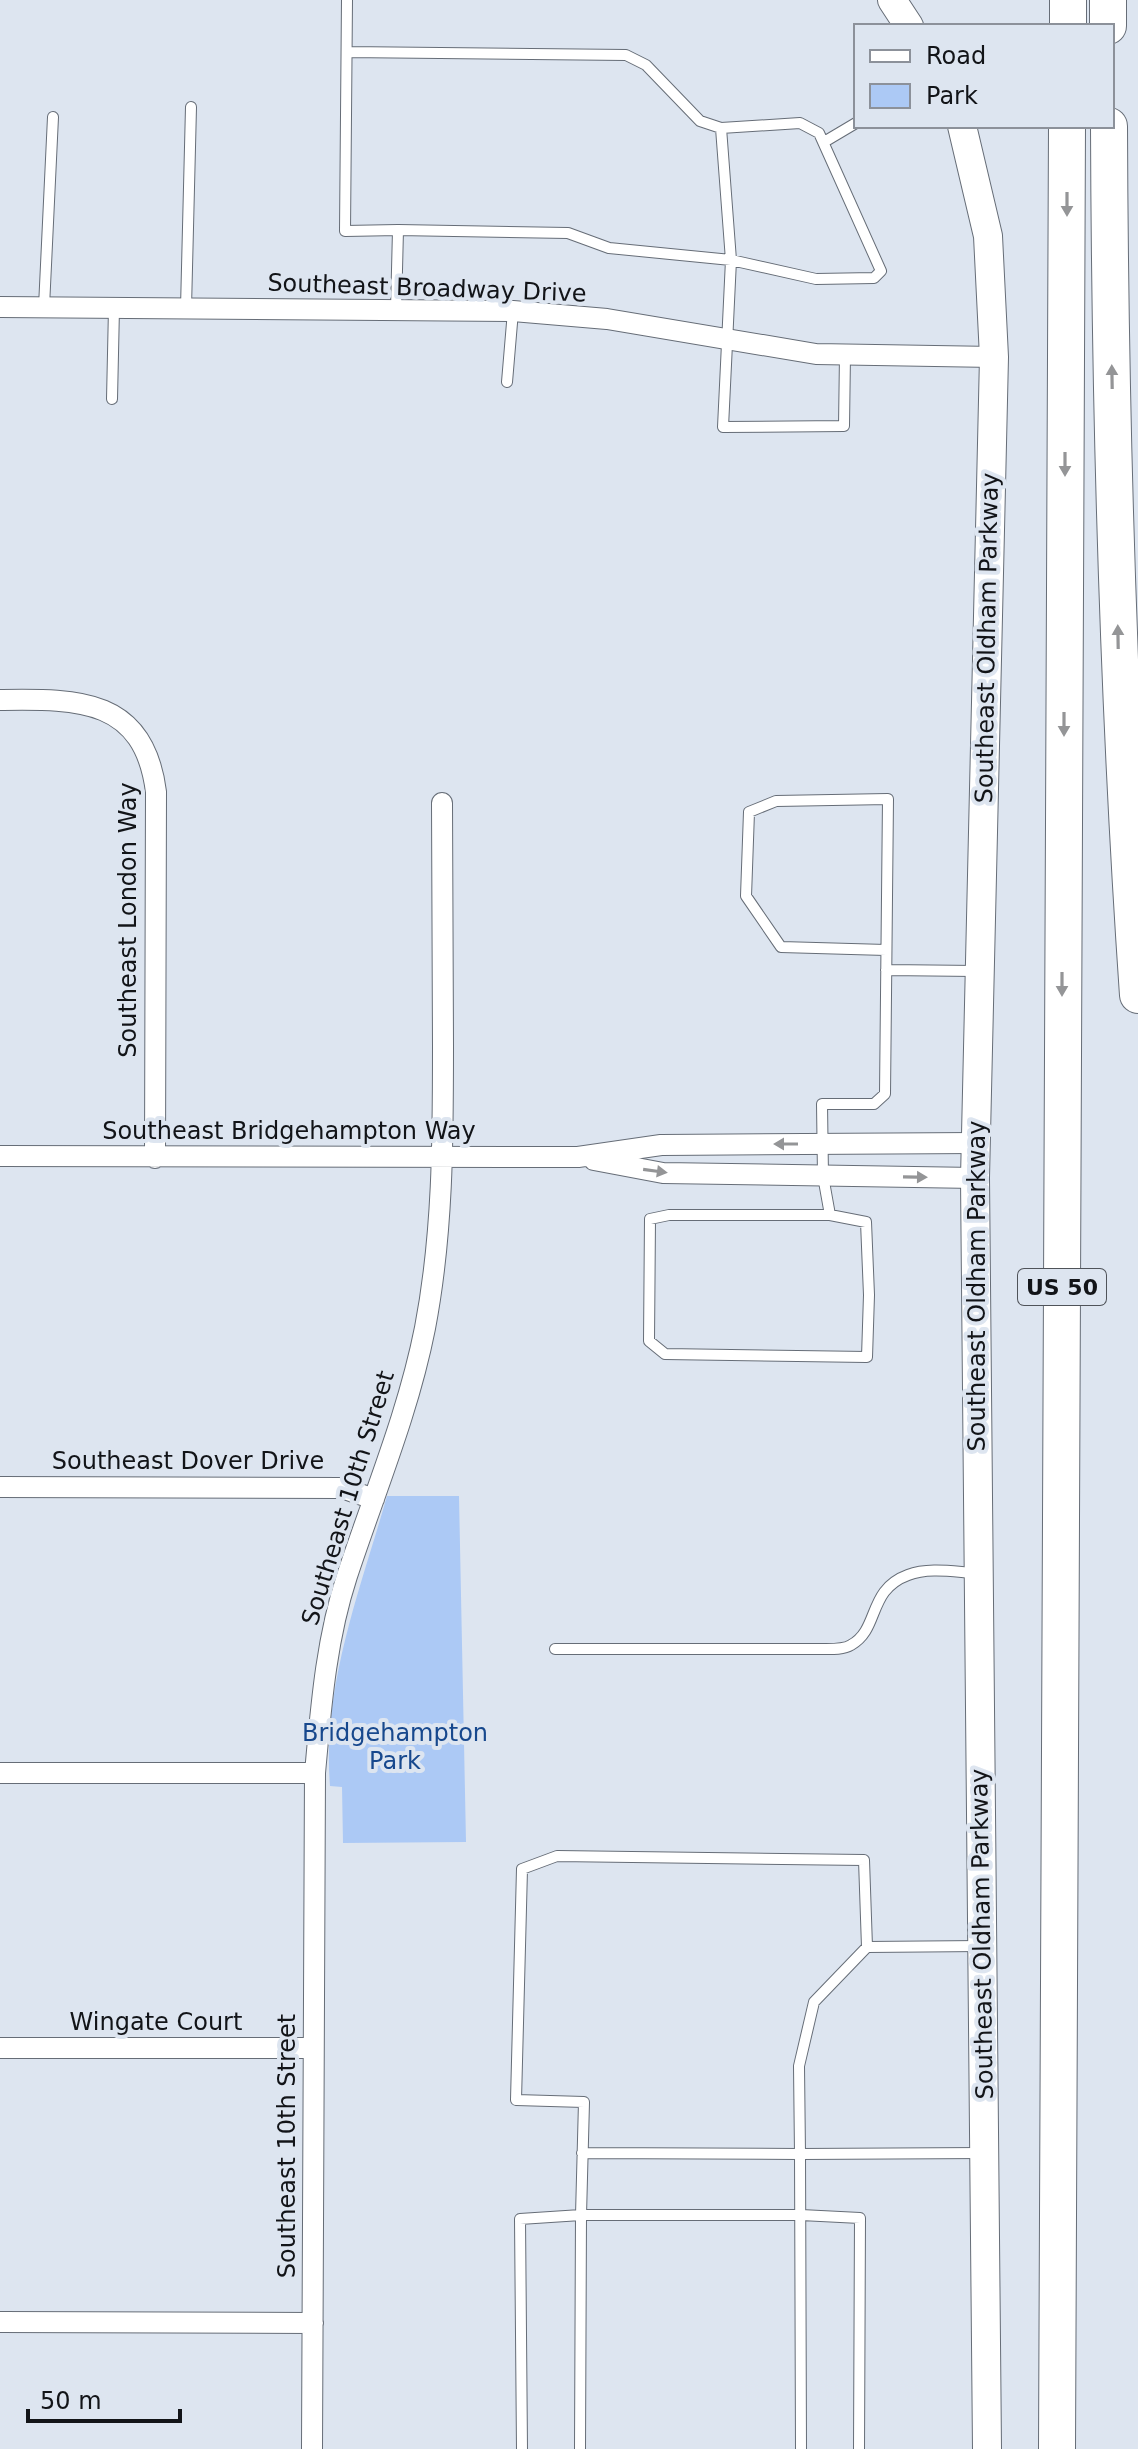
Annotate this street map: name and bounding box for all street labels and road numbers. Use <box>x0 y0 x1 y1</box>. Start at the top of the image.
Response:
street label: Southeast Broadway Drive <box>267 268 587 308</box>
street label: Southeast Oldham Parkway <box>970 472 1004 804</box>
street label: Southeast London Way <box>114 782 142 1058</box>
street label: Southeast Bridgehampton Way <box>102 1117 476 1145</box>
street label: Southeast Oldham Parkway <box>963 1121 991 1451</box>
road number: US 50 <box>1018 1269 1106 1305</box>
street label: Southeast 10th Street <box>296 1367 400 1629</box>
street label: Southeast Dover Drive <box>52 1447 324 1475</box>
street label: Southeast Oldham Parkway <box>965 1768 999 2100</box>
street label: Wingate Court <box>70 2008 242 2036</box>
street label: Southeast 10th Street <box>273 2014 301 2278</box>

